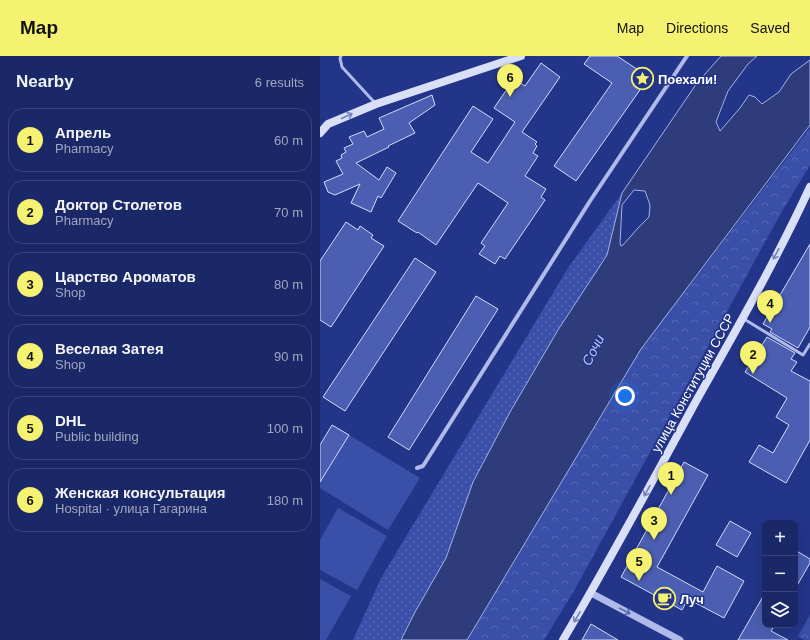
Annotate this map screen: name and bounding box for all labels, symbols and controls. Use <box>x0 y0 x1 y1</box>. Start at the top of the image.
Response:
text: Map <box>20 17 58 38</box>
text: Map <box>617 20 644 36</box>
text: Directions <box>666 20 728 36</box>
text: Saved <box>750 20 790 36</box>
pin: 6 <box>497 64 523 97</box>
place icon: Поехали! <box>629 66 655 92</box>
text: Nearby <box>16 72 74 91</box>
place label: Поехали! <box>658 72 717 87</box>
text: 6 results <box>255 75 304 90</box>
one-way arrow <box>340 112 352 120</box>
text: Апрель <box>55 124 111 141</box>
text: 1 <box>26 133 34 148</box>
text: 60 m <box>274 133 303 148</box>
text: Pharmacy <box>55 141 114 156</box>
text: Доктор Столетов <box>55 196 182 213</box>
text: 2 <box>26 205 34 220</box>
text: 70 m <box>274 205 303 220</box>
text: Pharmacy <box>55 213 114 228</box>
one-way arrow <box>772 248 780 260</box>
text: Царство Ароматов <box>55 268 196 285</box>
text: 3 <box>26 277 34 292</box>
text: 80 m <box>274 277 303 292</box>
text: Shop <box>55 285 85 300</box>
pin: 4 <box>757 290 783 323</box>
street label: улица Конституции СССР <box>649 311 737 455</box>
water label: Сочи <box>579 332 608 368</box>
text: Веселая Затея <box>55 340 164 357</box>
pin: 2 <box>740 341 766 374</box>
text: 4 <box>26 349 34 364</box>
text: 90 m <box>274 349 303 364</box>
text: Shop <box>55 357 85 372</box>
your location <box>615 386 635 406</box>
text: DHL <box>55 412 86 429</box>
text: 5 <box>26 421 34 436</box>
text: 100 m <box>267 421 303 436</box>
text: Public building <box>55 429 139 444</box>
pin: 1 <box>658 462 684 495</box>
text: Женская консультация <box>55 484 225 501</box>
one-way arrow <box>643 485 650 497</box>
text: 6 <box>26 493 34 508</box>
text: 180 m <box>267 493 303 508</box>
text: Hospital · улица Гагарина <box>55 501 207 516</box>
pin: 3 <box>641 507 667 540</box>
map controls <box>762 520 798 628</box>
button: + <box>762 520 798 556</box>
pin: 5 <box>626 548 652 581</box>
button: − <box>762 556 798 592</box>
cafe icon: Луч <box>652 586 678 612</box>
place label: Луч <box>680 592 704 607</box>
button: layers <box>762 592 798 628</box>
one-way arrow <box>619 608 631 616</box>
one-way arrow <box>573 611 581 622</box>

